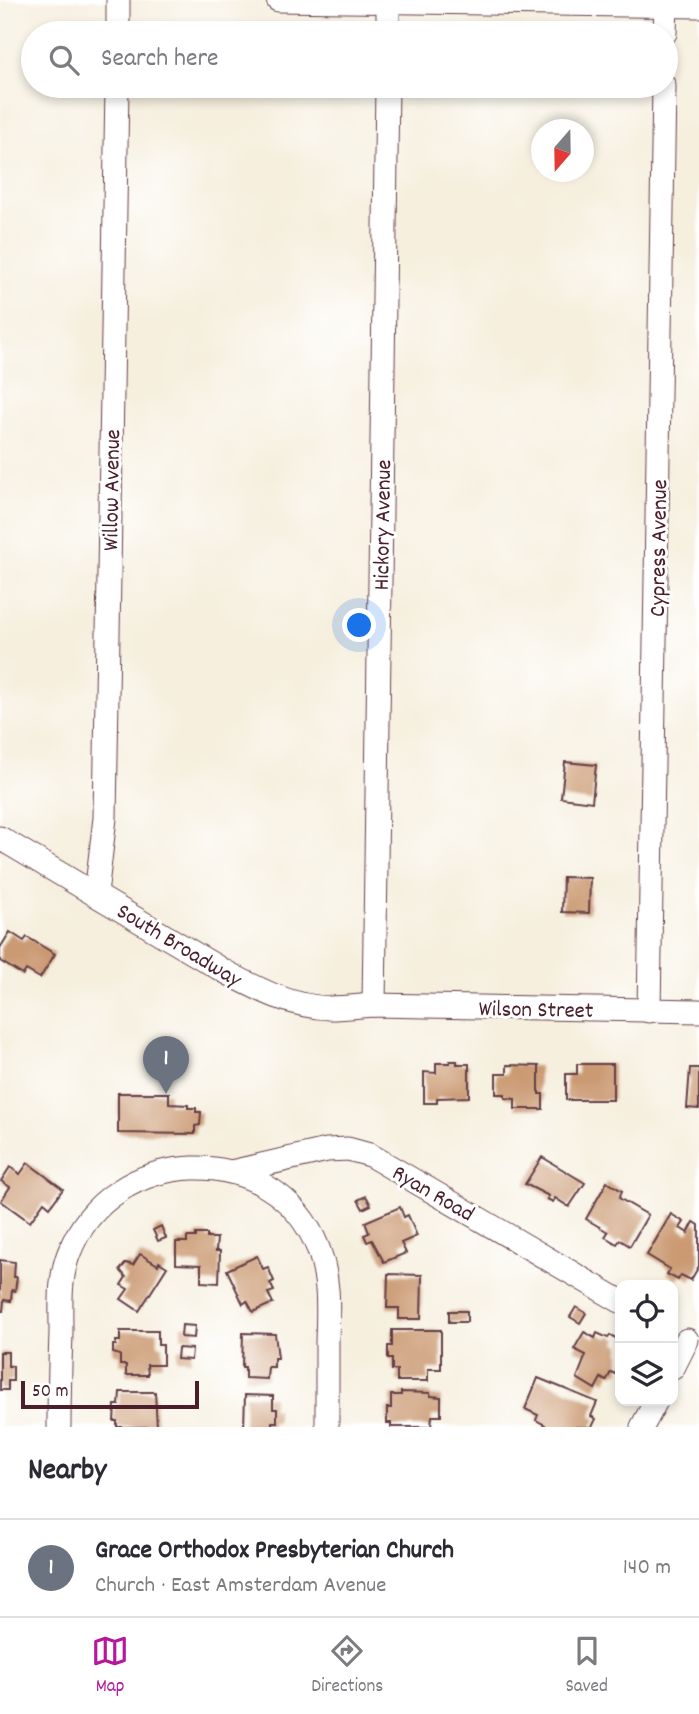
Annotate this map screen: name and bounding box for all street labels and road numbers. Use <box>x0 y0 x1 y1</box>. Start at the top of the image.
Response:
street label: Willow Avenue <box>96 429 131 551</box>
street label: Hickory Avenue <box>367 459 402 591</box>
street label: Cypress Avenue <box>643 479 678 617</box>
street label: South Broadway <box>109 897 248 998</box>
street label: Wilson Street <box>478 994 594 1029</box>
street label: Ryan Road <box>385 1158 480 1232</box>

